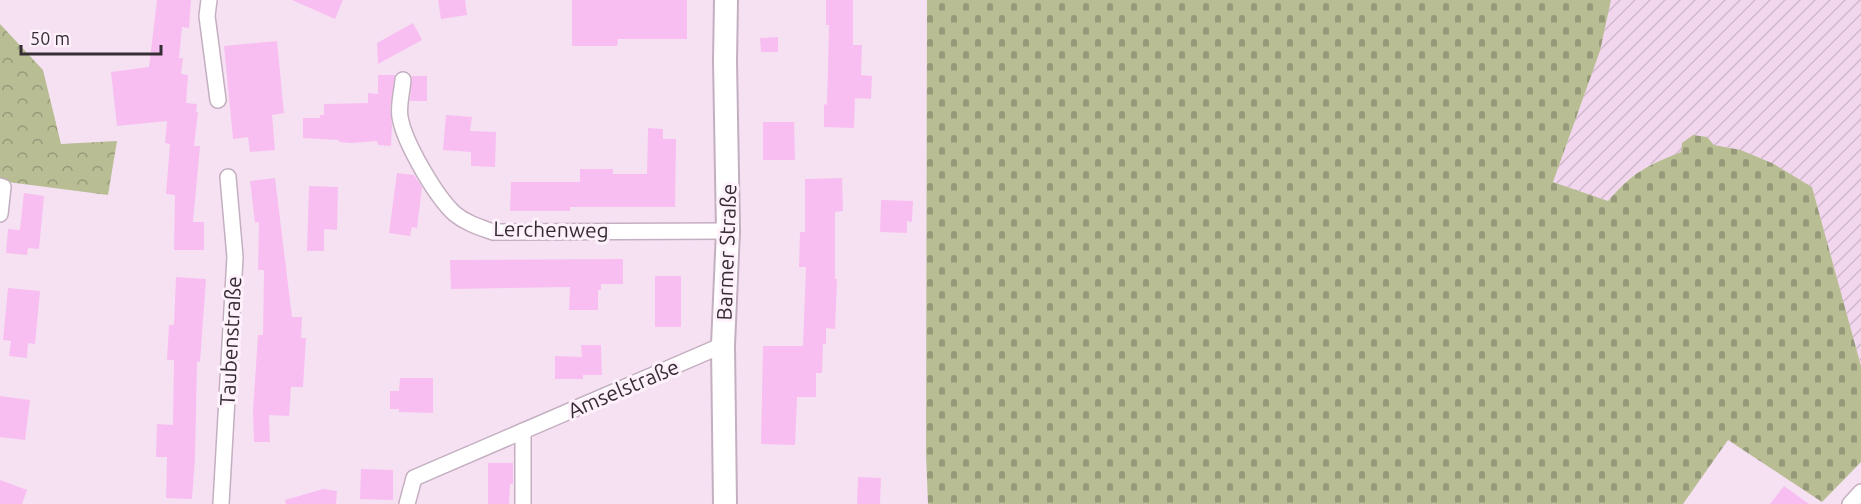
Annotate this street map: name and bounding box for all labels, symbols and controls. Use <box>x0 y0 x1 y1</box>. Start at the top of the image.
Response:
scale bar <box>21 18 160 56</box>
text: 50 m <box>30 28 70 48</box>
street label: Barmer Straße <box>712 183 740 321</box>
street label: Lerchenweg <box>493 216 609 242</box>
street label: Taubenstraße <box>215 276 245 406</box>
street label: Amselstraße <box>564 354 682 422</box>

